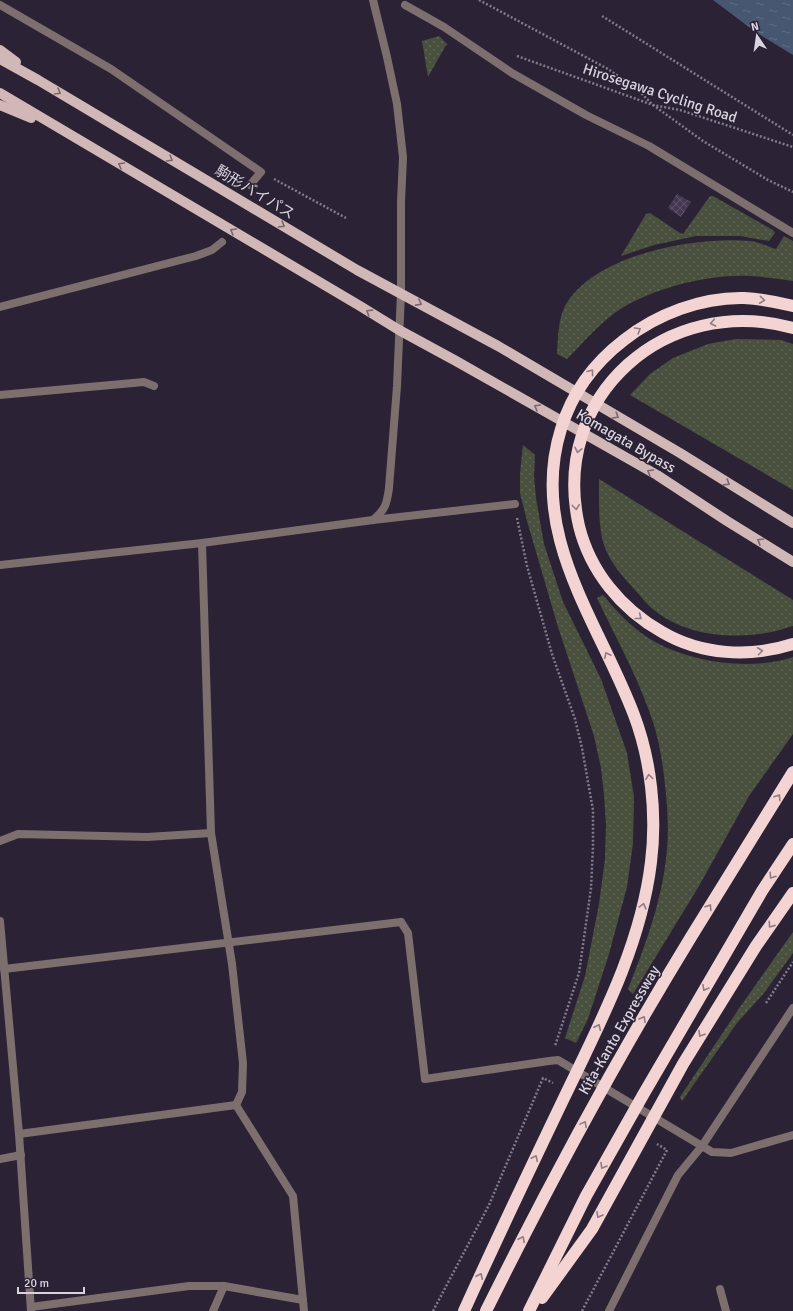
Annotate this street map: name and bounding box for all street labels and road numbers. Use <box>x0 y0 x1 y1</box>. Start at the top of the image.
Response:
street label: Hirosegawa Cycling Road <box>581 60 739 126</box>
street label: 駒形バイパス <box>212 161 298 223</box>
street label: Komagata Bypass <box>573 405 679 477</box>
street label: Kita-Kanto Expressway <box>575 962 663 1098</box>

